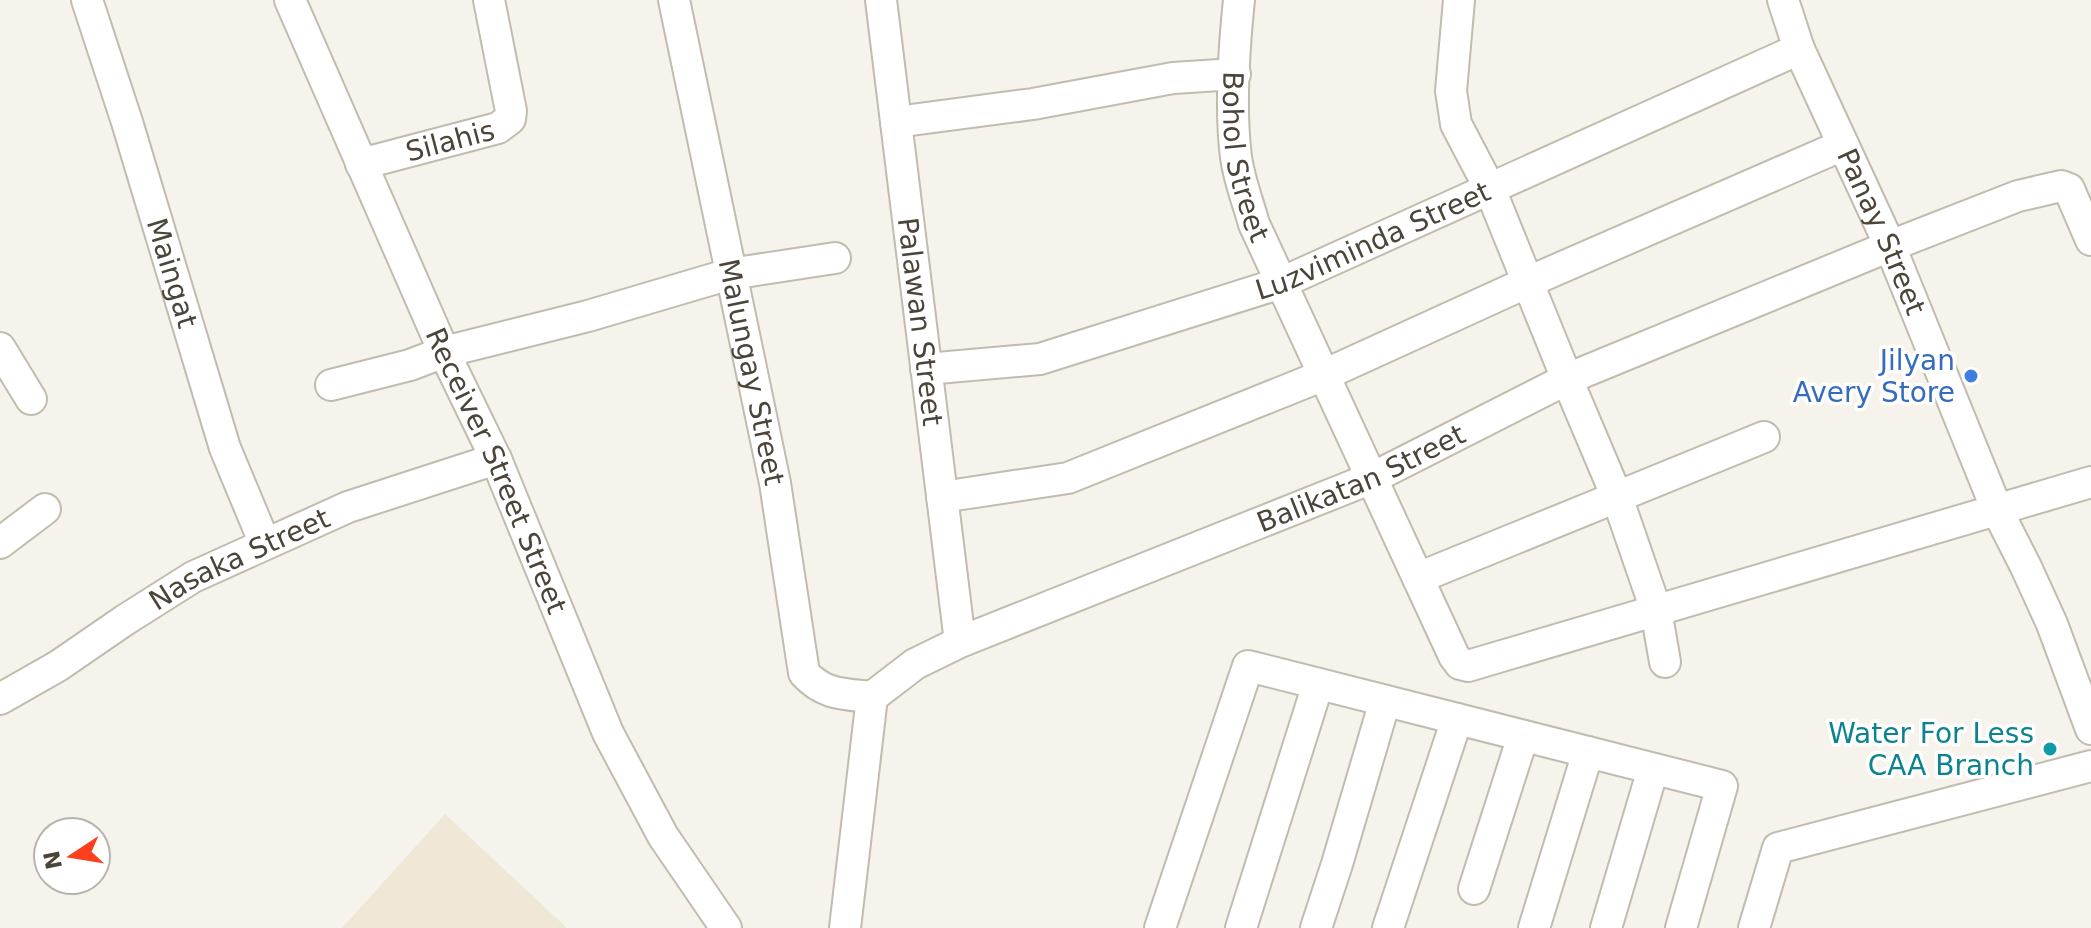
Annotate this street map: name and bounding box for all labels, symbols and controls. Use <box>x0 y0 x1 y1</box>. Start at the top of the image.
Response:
street label: Bohol Street <box>1216 71 1276 247</box>
street label: Silahis <box>402 113 498 168</box>
street label: Panay Street <box>1831 143 1933 320</box>
street label: Luzviminda Street <box>1251 174 1495 307</box>
street label: Maingat <box>140 214 204 332</box>
street label: Palawan Street <box>891 216 950 428</box>
street label: Malungay Street <box>712 256 791 488</box>
street label: Receiver Street Street <box>419 323 574 618</box>
place label: Jilyan Avery Store <box>1793 344 1955 409</box>
marker: Jilyan Avery Store <box>1962 367 1980 385</box>
street label: Balikatan Street <box>1252 417 1471 539</box>
street label: Nasaka Street <box>143 501 335 617</box>
place label: Water For Less CAA Branch <box>1828 717 2034 782</box>
marker: Water For Less CAA Branch <box>2041 740 2059 758</box>
north arrow <box>32 816 112 896</box>
text: N <box>39 848 67 872</box>

